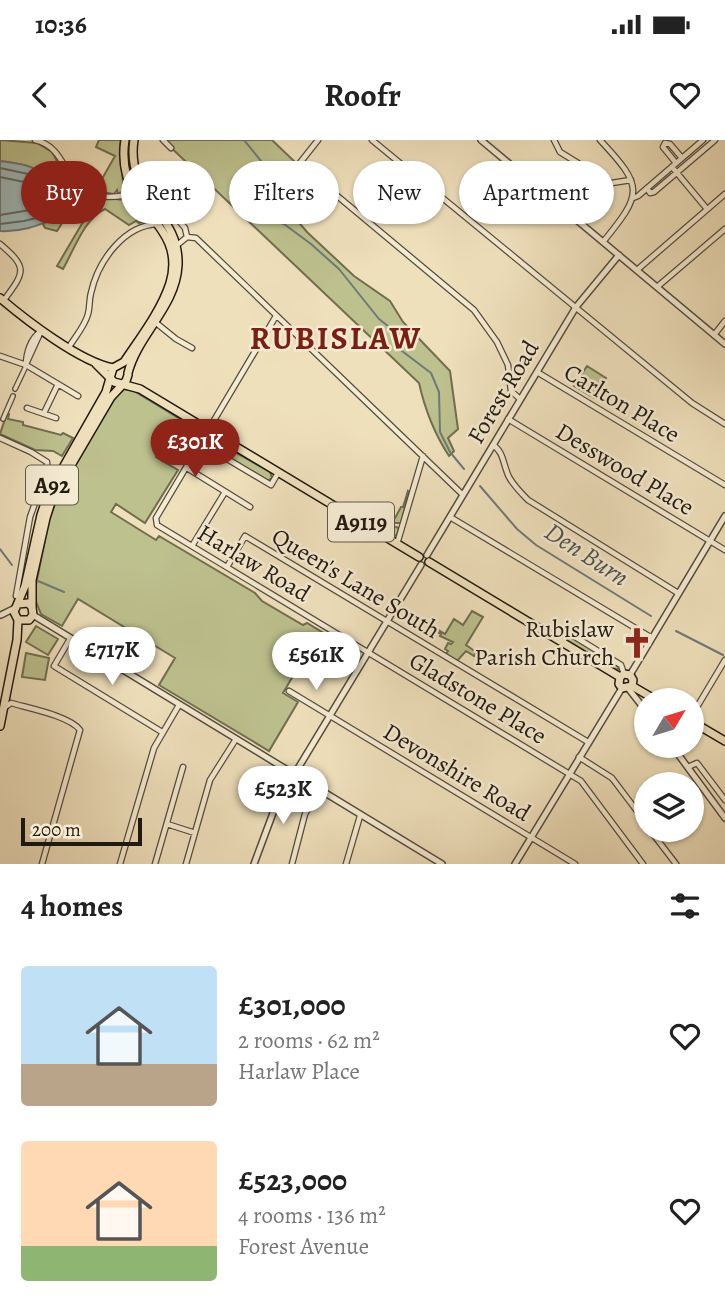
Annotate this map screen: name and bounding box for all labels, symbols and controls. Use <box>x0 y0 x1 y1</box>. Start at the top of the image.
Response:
text: 10:36 <box>35 7 87 42</box>
text: Roofr <box>324 73 401 117</box>
icon: back <box>21 76 59 114</box>
icon: heart <box>666 76 704 114</box>
chip: Buy <box>21 161 107 224</box>
chip: Rent <box>121 161 215 224</box>
chip: Filters <box>229 161 339 224</box>
chip: New <box>353 161 445 224</box>
chip: Apartment <box>459 161 614 224</box>
district label: RUBISLAW <box>250 316 422 360</box>
street label: Forest Road <box>460 334 546 450</box>
street label: Carlton Place <box>558 356 686 450</box>
street label: Desswood Place <box>550 415 700 523</box>
pin: £301K <box>146 420 244 479</box>
text: £301K <box>167 426 223 457</box>
road number: A92 <box>26 466 78 504</box>
road number: A9119 <box>328 502 394 542</box>
water label: Den Burn <box>538 514 636 595</box>
street label: Harlaw Road <box>192 517 316 609</box>
street label: Queen's Lane South <box>266 520 446 646</box>
place label: Rubislaw Parish Church <box>474 613 614 673</box>
church icon: Rubislaw Parish Church <box>620 626 654 660</box>
pin: £717K <box>63 628 161 687</box>
pin: £561K <box>267 632 365 692</box>
text: £717K <box>85 634 139 665</box>
text: £561K <box>288 639 344 670</box>
street label: Gladstone Place <box>403 644 553 752</box>
north arrow <box>634 688 704 758</box>
map controls <box>634 688 704 842</box>
street label: Devonshire Road <box>377 715 537 829</box>
pin: £523K <box>234 766 332 826</box>
button: layers <box>634 772 704 842</box>
text: £523K <box>254 773 312 804</box>
scale bar <box>21 815 142 847</box>
text: 200 m <box>32 817 81 843</box>
text: 4 homes <box>21 886 123 926</box>
icon: filters <box>666 887 704 925</box>
text: £301,000 <box>238 985 346 1025</box>
icon: home <box>77 994 161 1078</box>
icon: heart <box>666 1017 704 1055</box>
text: 2 rooms · 62 m² <box>238 1025 380 1056</box>
text: Harlaw Place <box>238 1056 360 1087</box>
text: £523,000 <box>238 1160 347 1200</box>
icon: home <box>77 1169 161 1253</box>
icon: heart <box>666 1192 704 1230</box>
text: 4 rooms · 136 m² <box>238 1200 386 1231</box>
text: Forest Avenue <box>238 1231 369 1262</box>

